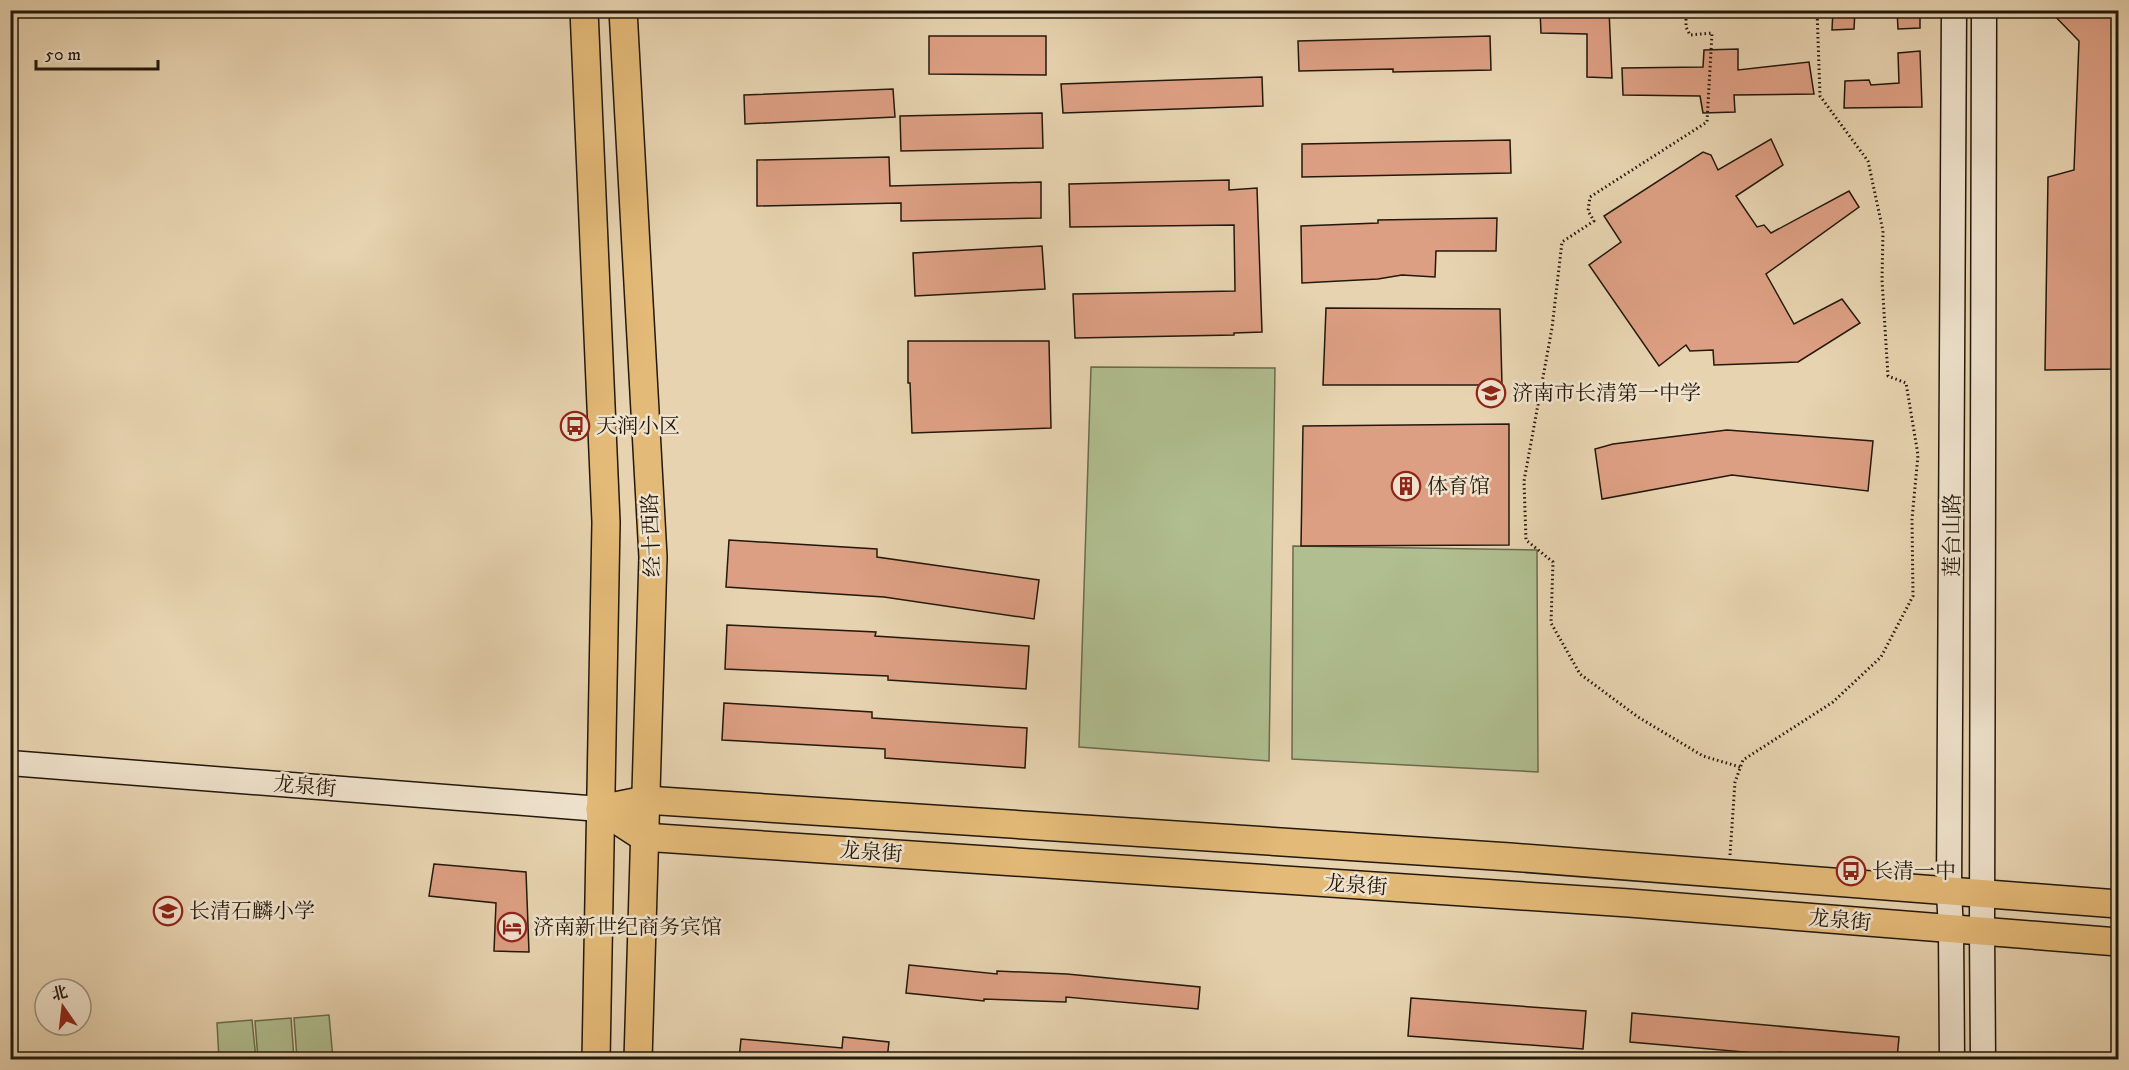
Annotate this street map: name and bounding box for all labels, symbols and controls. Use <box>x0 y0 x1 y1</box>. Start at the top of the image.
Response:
scale bar <box>36 33 158 71</box>
text: 50 m <box>45 44 81 66</box>
school or university icon: 济南市长清第一中学 <box>1475 377 1507 409</box>
place label: 济南市长清第一中学 <box>1512 381 1701 407</box>
bus stop icon: 天润小区 <box>559 410 591 442</box>
place label: 天润小区 <box>596 414 680 440</box>
building icon: 体育馆 <box>1390 470 1422 502</box>
place label: 体育馆 <box>1427 474 1490 500</box>
street label: 经十西路 <box>638 493 666 577</box>
street label: 莲台山路 <box>1940 493 1966 577</box>
street label: 龙泉街 <box>272 771 337 803</box>
street label: 龙泉街 <box>839 838 903 868</box>
bus stop icon: 长清一中 <box>1835 855 1867 887</box>
place label: 长清一中 <box>1872 859 1956 885</box>
street label: 龙泉街 <box>1324 871 1388 901</box>
school or university icon: 长清石麟小学 <box>152 895 184 927</box>
place label: 长清石麟小学 <box>189 899 315 925</box>
street label: 龙泉街 <box>1807 905 1872 937</box>
hotel icon: 济南新世纪商务宾馆 <box>496 911 528 943</box>
place label: 济南新世纪商务宾馆 <box>533 915 722 941</box>
north arrow <box>33 977 93 1037</box>
text: 北 <box>49 982 70 1005</box>

